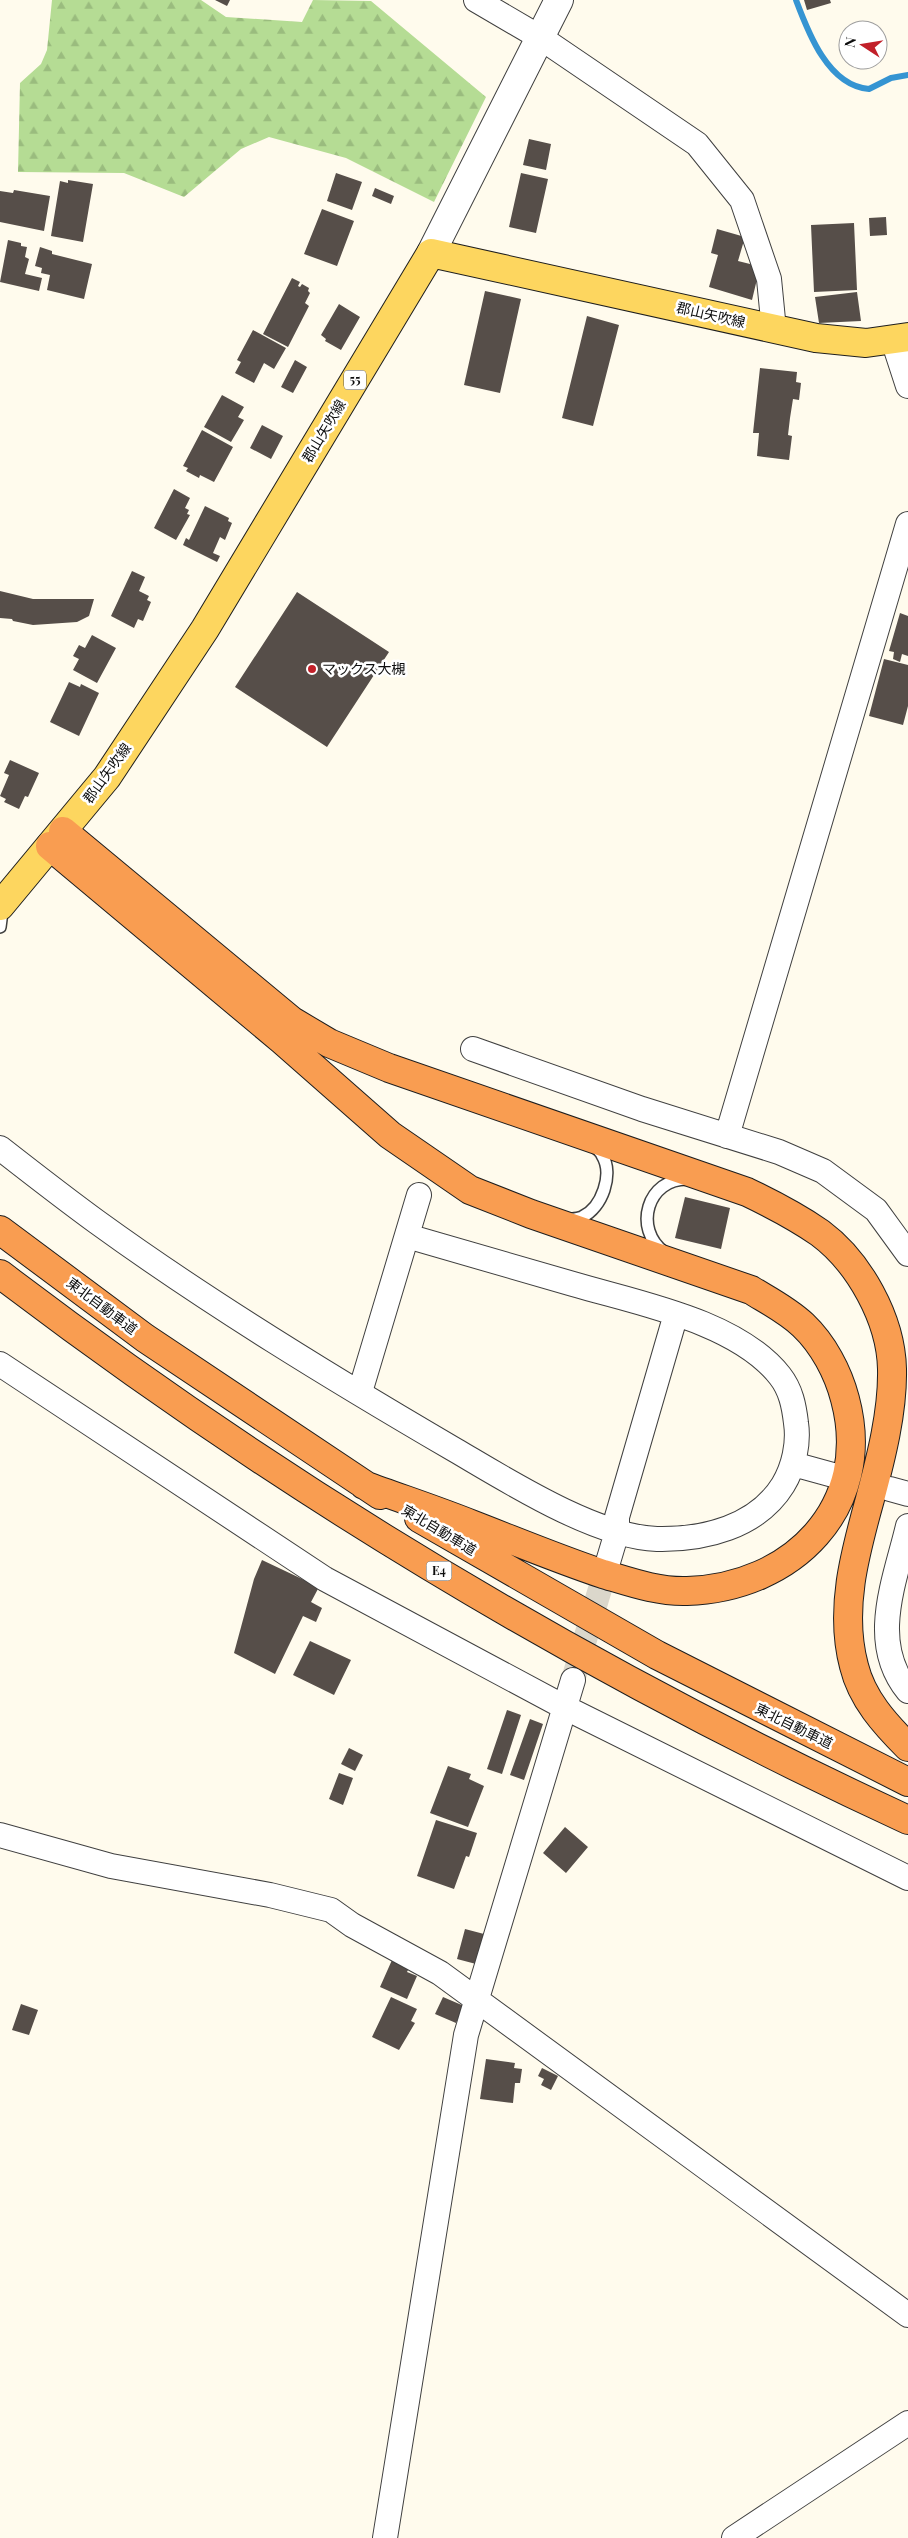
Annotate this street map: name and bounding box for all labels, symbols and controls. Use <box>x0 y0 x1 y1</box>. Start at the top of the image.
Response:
north arrow <box>838 20 888 70</box>
text: N <box>839 35 860 49</box>
street label: 郡山矢吹線 <box>675 297 747 332</box>
road number: 55 <box>344 370 366 390</box>
street label: 郡山矢吹線 <box>297 396 350 466</box>
place label: マックス大槻 <box>322 659 406 678</box>
marker: マックス大槻 <box>306 663 318 675</box>
street label: 郡山矢吹線 <box>78 739 135 807</box>
street label: 東北自動車道 <box>63 1273 142 1338</box>
street label: 東北自動車道 <box>398 1500 480 1559</box>
road number: E4 <box>426 1562 452 1580</box>
street label: 東北自動車道 <box>752 1699 836 1753</box>

